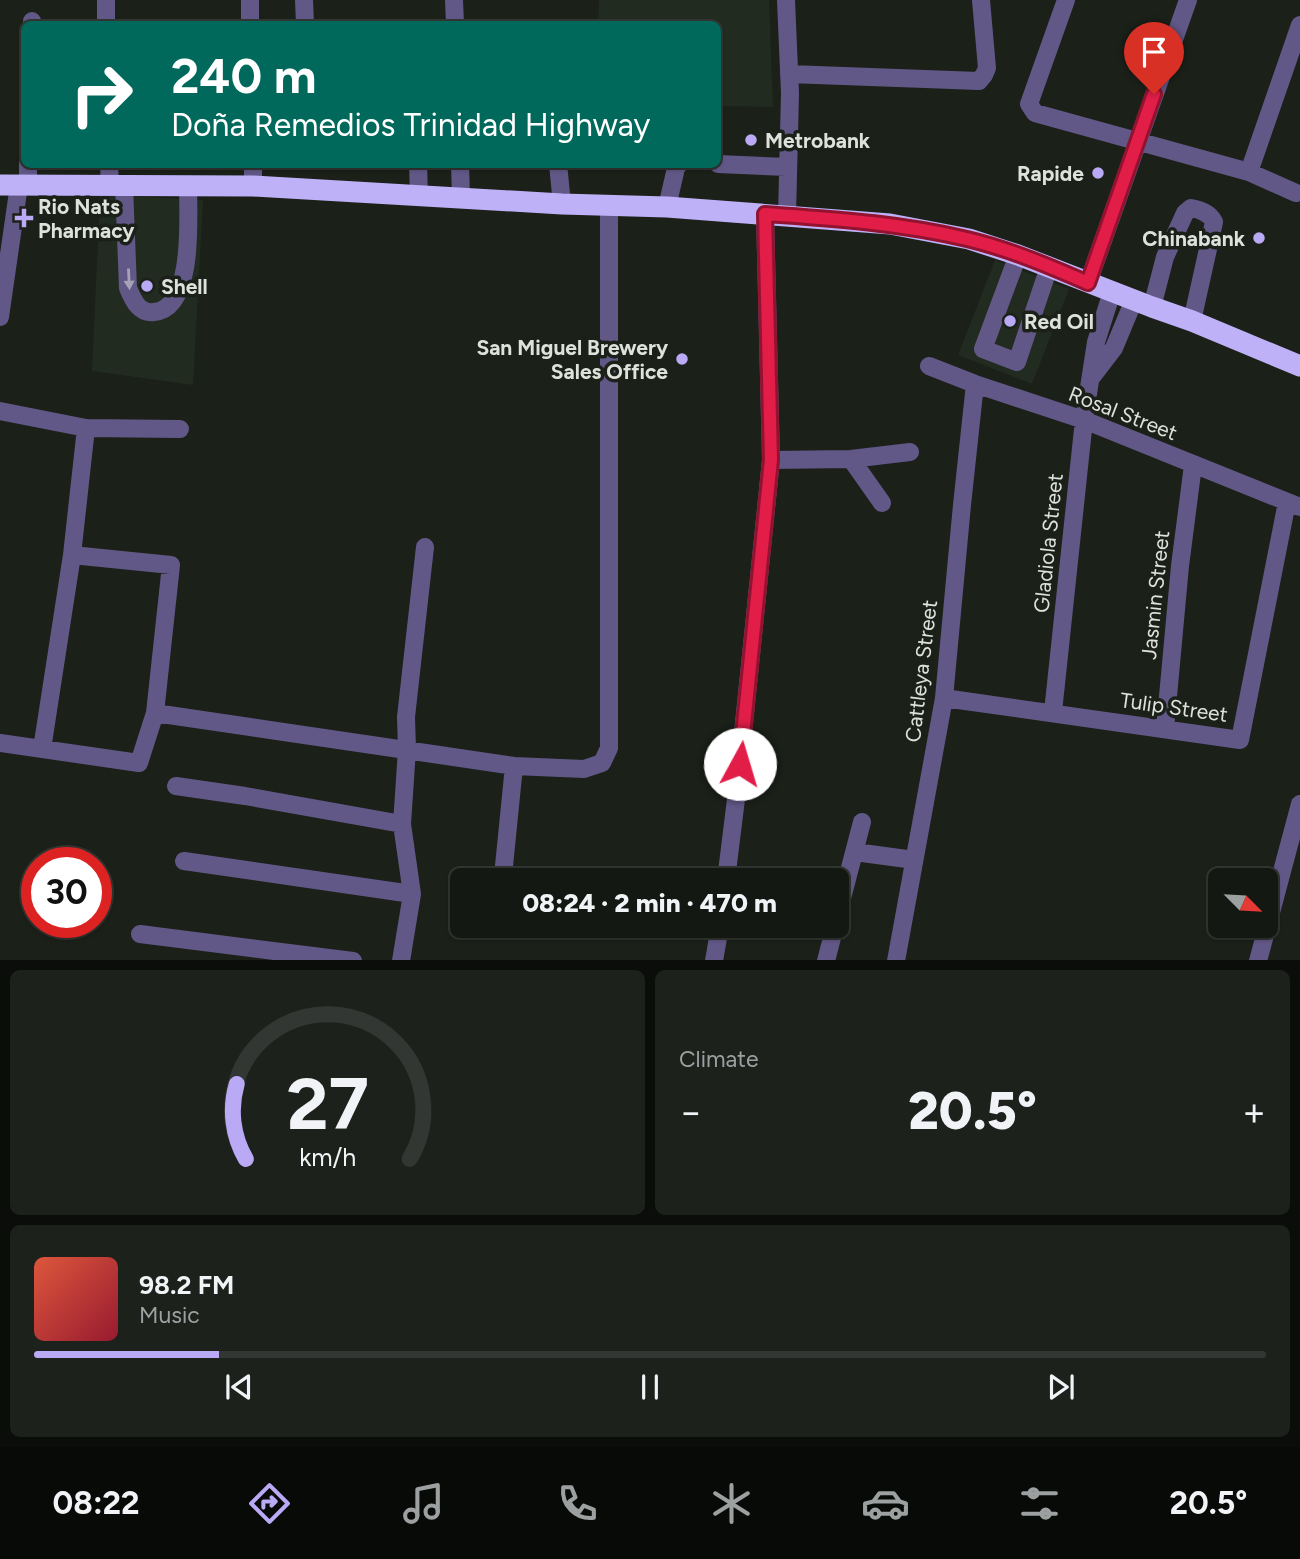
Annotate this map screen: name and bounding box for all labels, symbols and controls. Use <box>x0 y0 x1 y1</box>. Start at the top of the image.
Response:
pin <box>1124 22 1184 94</box>
icon: arrive <box>1135 33 1173 71</box>
text: 240 m <box>171 46 317 105</box>
icon: right <box>56 49 147 140</box>
text: Doña Remedios Trinidad Highway <box>171 106 650 144</box>
place label: Metrobank <box>765 128 871 153</box>
marker: Metrobank <box>743 132 759 148</box>
place label: Rapide <box>1017 161 1084 186</box>
marker: Rapide <box>1090 165 1106 181</box>
place label: Rio Nats Pharmacy <box>38 194 135 243</box>
marker: Rio Nats Pharmacy <box>16 210 32 226</box>
place label: Chinabank <box>1142 226 1246 251</box>
marker: Chinabank <box>1251 230 1267 246</box>
one-way arrow <box>123 268 134 290</box>
place label: Shell <box>161 274 208 299</box>
marker: Shell <box>139 278 155 294</box>
place label: Red Oil <box>1024 309 1094 334</box>
marker: Red Oil <box>1002 313 1018 329</box>
place label: San Miguel Brewery Sales Office <box>476 335 669 384</box>
marker: San Miguel Brewery Sales Office <box>674 351 690 367</box>
street label: Rosal Street <box>1065 381 1181 445</box>
street label: Gladiola Street <box>1028 472 1068 614</box>
street label: Jasmin Street <box>1136 529 1174 661</box>
street label: Cattleya Street <box>900 598 942 744</box>
street label: Tulip Street <box>1119 687 1229 727</box>
position arrow <box>703 727 777 801</box>
speed limit sign: 30 <box>21 847 112 938</box>
north arrow <box>1208 868 1278 938</box>
map controls <box>1208 868 1278 938</box>
text: 08:24 · 2 min · 470 m <box>522 887 777 919</box>
text: Climate <box>679 1045 758 1073</box>
text: 27 <box>286 1060 369 1147</box>
text: 20.5° <box>908 1080 1037 1142</box>
text: − <box>679 1089 703 1135</box>
text: + <box>1242 1089 1266 1135</box>
text: km/h <box>299 1141 356 1171</box>
text: 98.2 FM <box>139 1269 234 1301</box>
text: Music <box>139 1301 200 1329</box>
icon: previous <box>220 1368 258 1406</box>
icon: pause <box>631 1368 669 1406</box>
icon: next <box>1042 1368 1080 1406</box>
icon: directions <box>245 1479 294 1528</box>
icon: music <box>399 1479 448 1528</box>
icon: phone <box>553 1479 602 1528</box>
icon: climate <box>707 1479 756 1528</box>
icon: car <box>861 1479 910 1528</box>
icon: filters <box>1015 1479 1064 1528</box>
text: 08:22 <box>53 1484 140 1522</box>
text: 20.5° <box>1169 1484 1247 1522</box>

